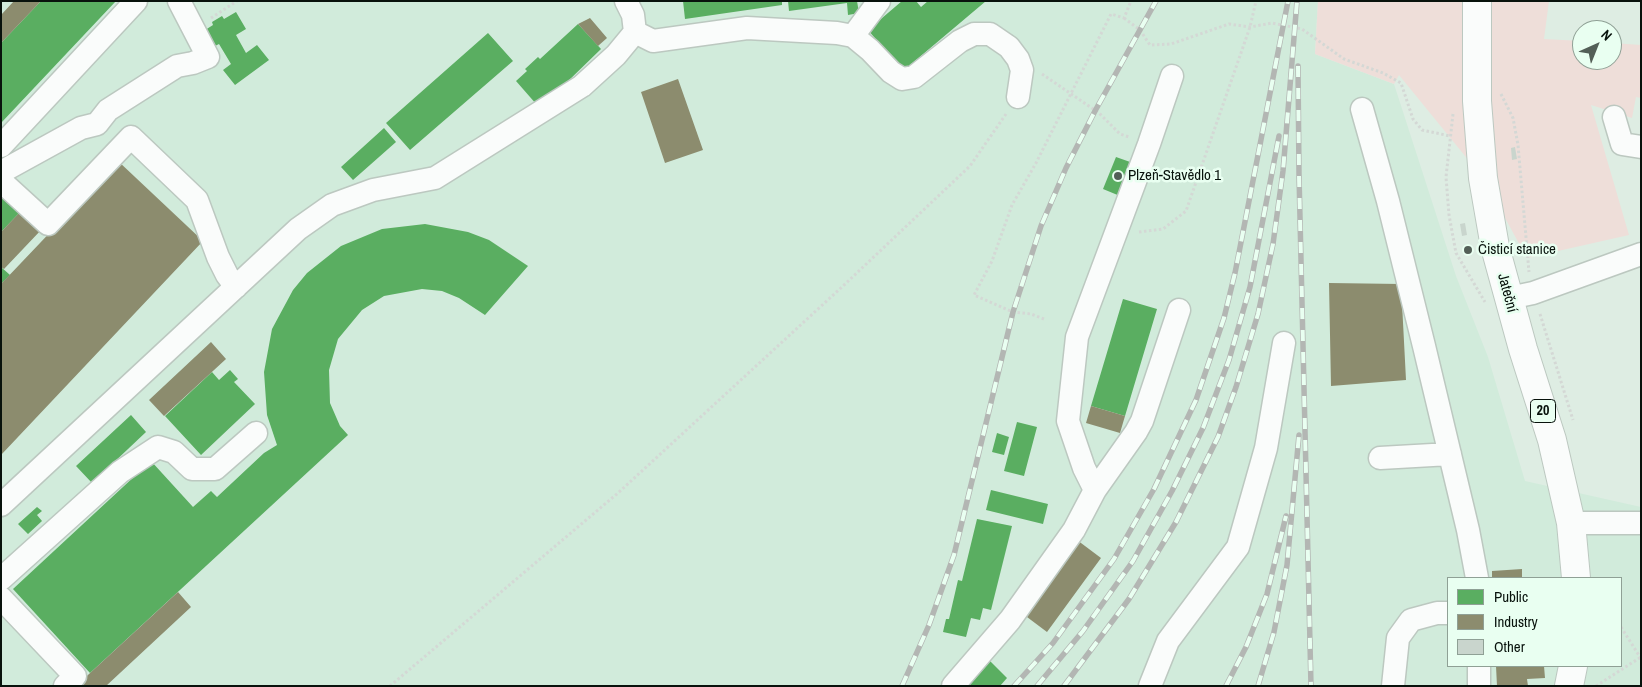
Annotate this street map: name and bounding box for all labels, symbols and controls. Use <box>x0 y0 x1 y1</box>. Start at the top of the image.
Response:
north arrow <box>1572 20 1622 70</box>
text: N <box>1597 26 1616 44</box>
place label: Plzeň-Stavědlo 1 <box>1128 167 1221 185</box>
marker: Plzeň-Stavědlo 1 <box>1112 170 1124 182</box>
place label: Čisticí stanice <box>1478 241 1556 259</box>
marker: Čisticí stanice <box>1462 244 1474 256</box>
street label: Jateční <box>1493 272 1521 314</box>
road number: 20 <box>1530 400 1556 422</box>
legend <box>1447 577 1622 667</box>
text: Public <box>1494 586 1528 607</box>
text: Industry <box>1494 611 1538 632</box>
text: Other <box>1494 636 1525 657</box>

